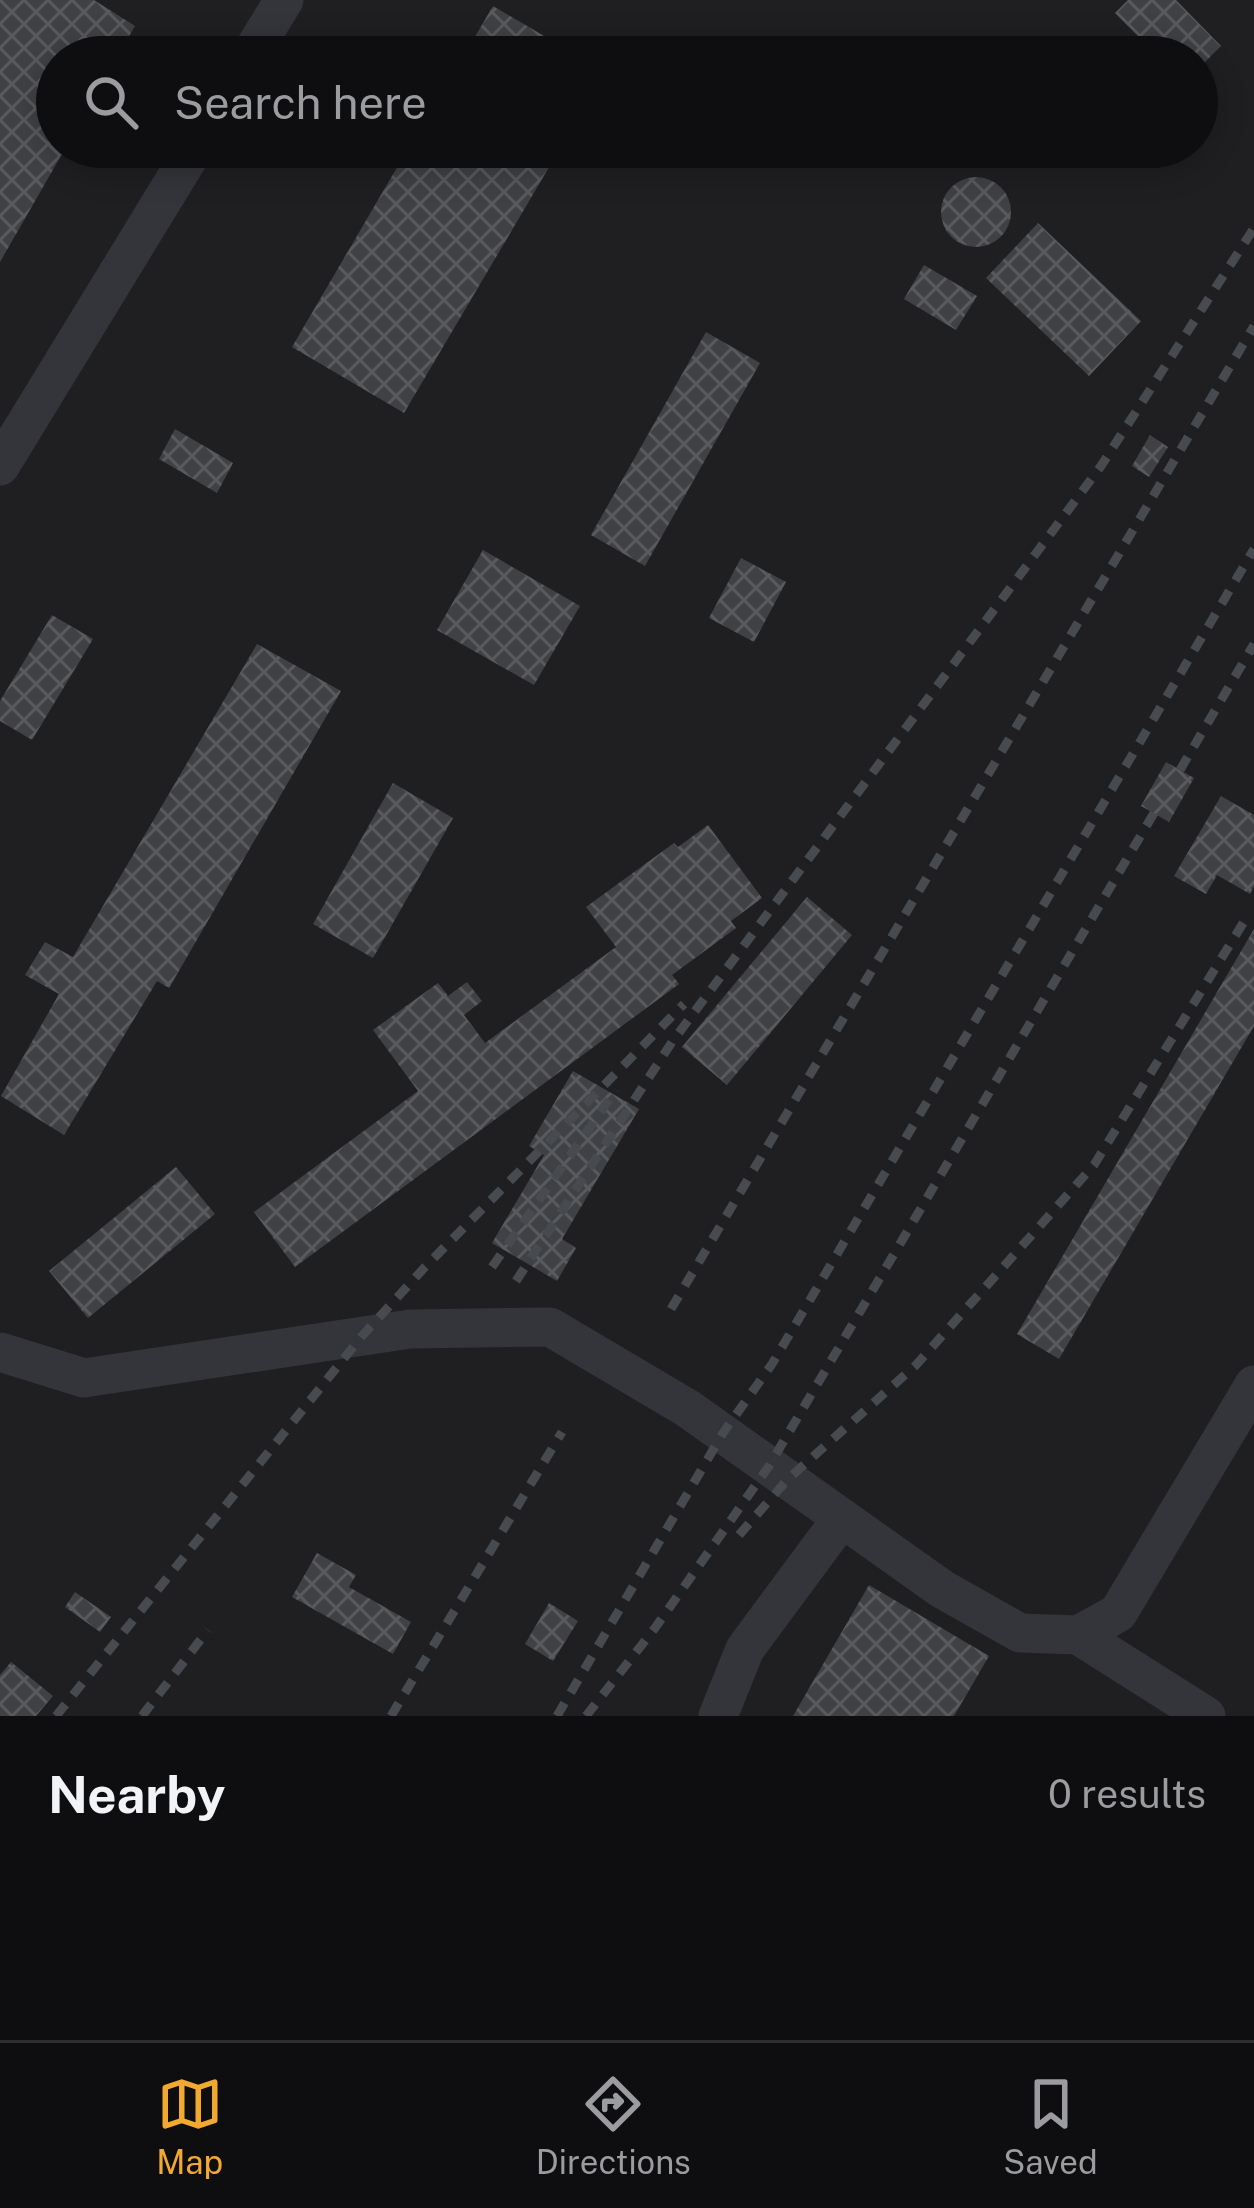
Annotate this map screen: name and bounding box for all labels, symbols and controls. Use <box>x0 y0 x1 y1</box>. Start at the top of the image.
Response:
search box <box>36 36 1218 168</box>
icon: search <box>78 69 144 135</box>
text: Search here <box>174 76 427 129</box>
text: Nearby <box>48 1765 225 1824</box>
text: 0 results <box>1048 1771 1206 1817</box>
tab: Map <box>156 2071 223 2181</box>
tab: Directions <box>536 2071 691 2181</box>
tab: Saved <box>1003 2071 1098 2181</box>

